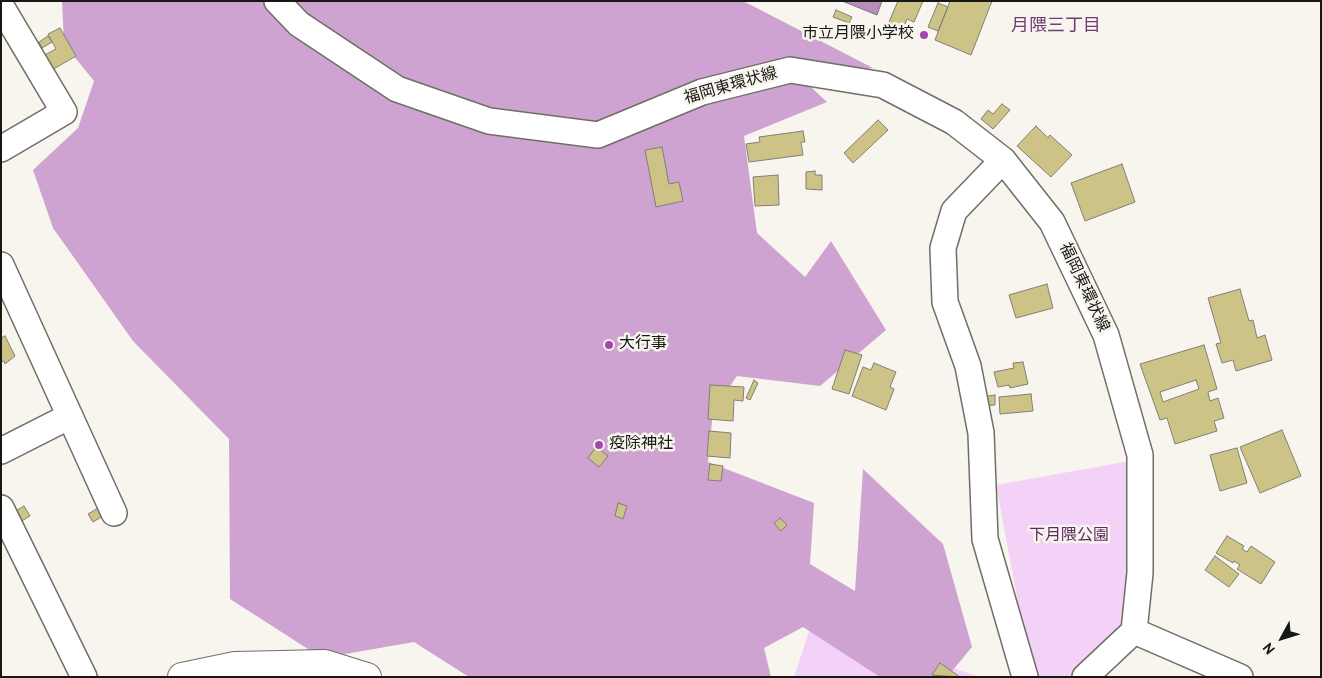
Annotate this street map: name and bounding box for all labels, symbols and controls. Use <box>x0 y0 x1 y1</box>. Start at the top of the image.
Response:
district label: 月隈三丁目 <box>1011 16 1101 38</box>
place label: 市立月隈小学校 <box>802 25 914 45</box>
marker: 市立月隈小学校 <box>918 29 930 41</box>
street label: 福岡東環状線 <box>682 65 780 109</box>
street label: 福岡東環状線 <box>1054 240 1112 336</box>
place label: 大行事 <box>619 335 667 355</box>
marker: 大行事 <box>603 339 615 351</box>
place label: 疫除神社 <box>609 435 673 455</box>
marker: 疫除神社 <box>593 439 605 451</box>
park label: 下月隈公園 <box>1029 527 1109 547</box>
north arrow <box>1257 613 1307 663</box>
text: N <box>1260 638 1280 657</box>

